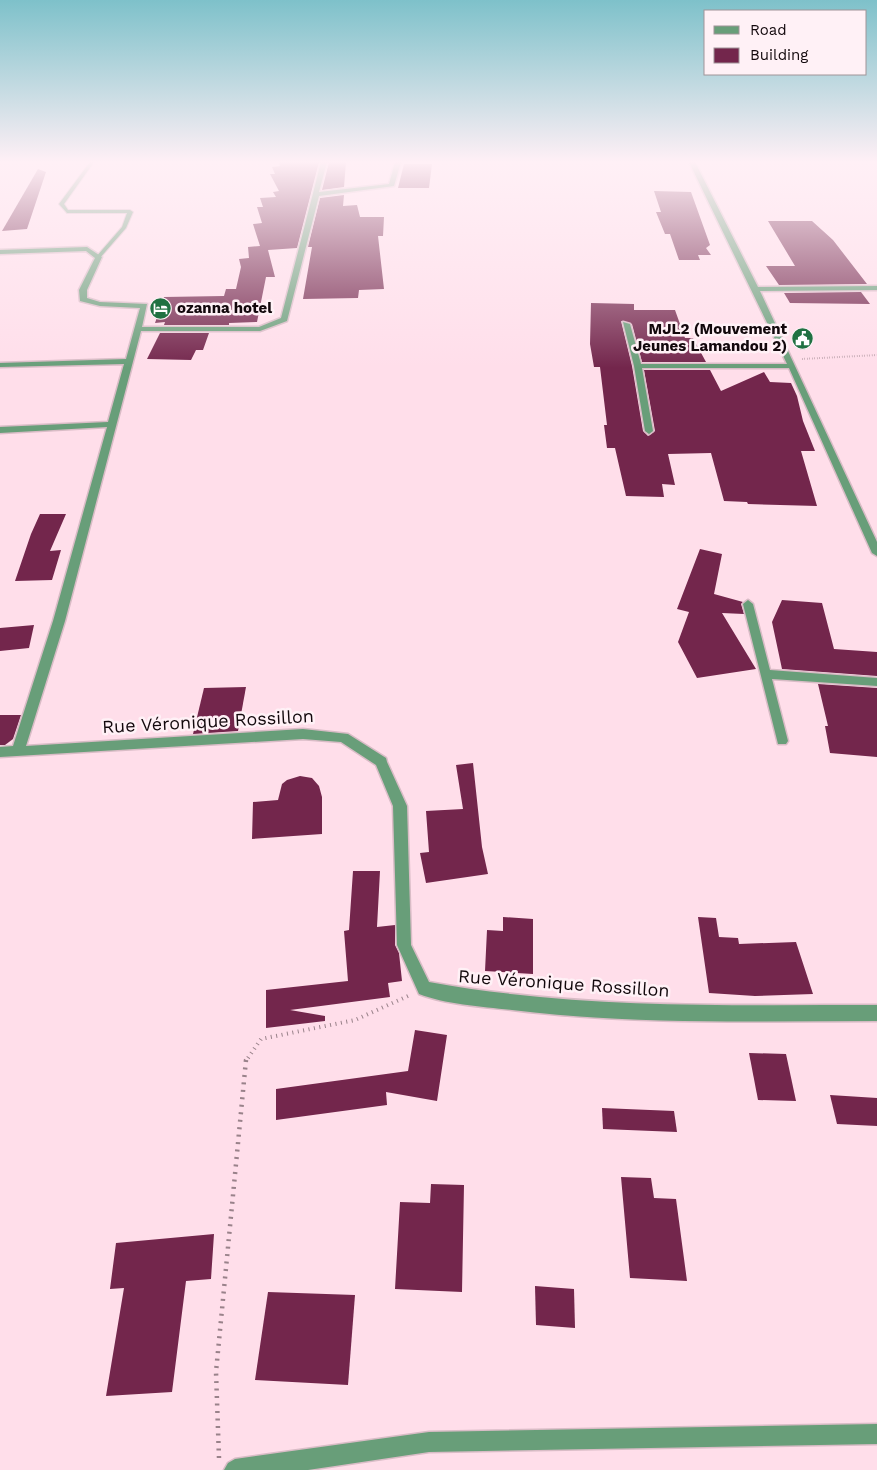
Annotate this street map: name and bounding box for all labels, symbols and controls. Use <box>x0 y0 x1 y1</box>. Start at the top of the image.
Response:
legend <box>704 10 867 75</box>
text: Road <box>750 21 787 39</box>
text: Building <box>750 46 808 64</box>
hotel icon: ozanna hotel <box>149 296 173 320</box>
place label: ozanna hotel <box>177 299 272 317</box>
place label: MJL2 (Mouvement Jeunes Lamandou 2) <box>633 320 787 355</box>
public building icon: MJL2 (Mouvement Jeunes Lamandou 2) <box>791 326 815 350</box>
street label: Rue Véronique Rossillon <box>102 705 314 737</box>
street label: Rue Véronique Rossillon <box>458 965 670 1001</box>

